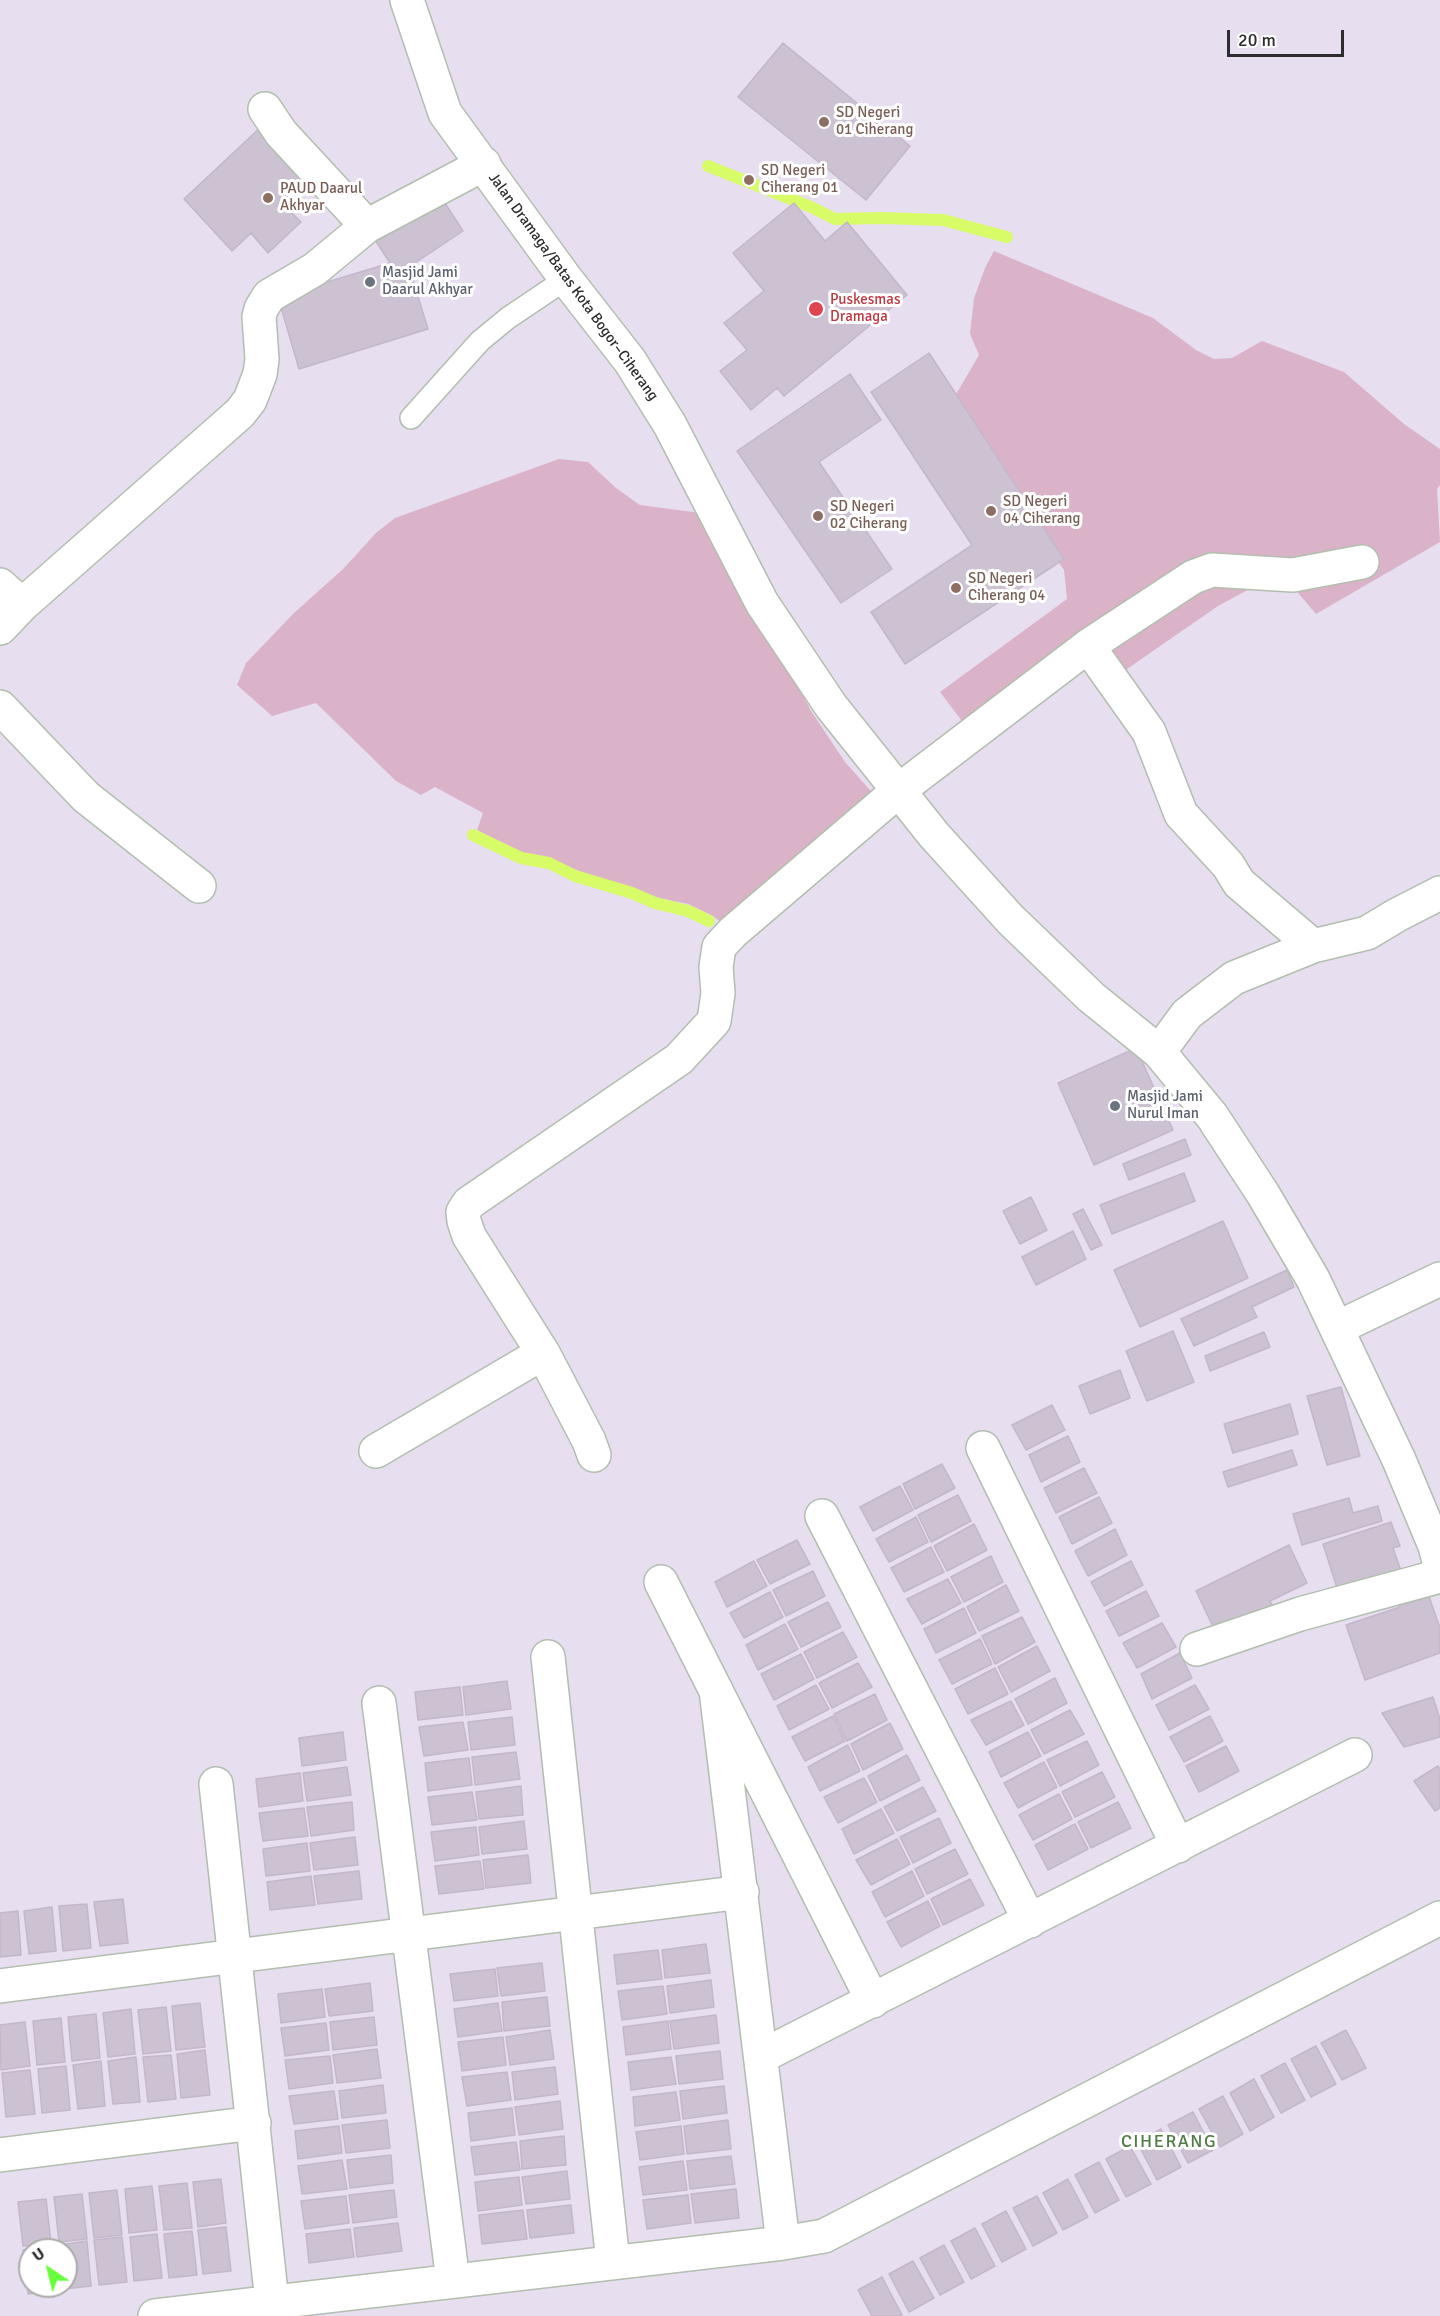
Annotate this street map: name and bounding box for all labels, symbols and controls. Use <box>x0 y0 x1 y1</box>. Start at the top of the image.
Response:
scale bar <box>1230 18 1347 56</box>
text: 20 m <box>1238 29 1276 51</box>
place label: SD Negeri 01 Ciherang <box>836 104 913 139</box>
marker: SD Negeri 01 Ciherang <box>817 115 831 129</box>
place label: SD Negeri Ciherang 01 <box>761 162 838 197</box>
street label: Jalan Dramaga/Batas Kota Bogor–Ciherang <box>484 170 662 404</box>
marker: SD Negeri Ciherang 01 <box>742 173 756 187</box>
place label: PAUD Daarul Akhyar <box>280 180 362 215</box>
marker: PAUD Daarul Akhyar <box>261 191 275 205</box>
place label: Masjid Jami Daarul Akhyar <box>382 264 473 299</box>
marker: Masjid Jami Daarul Akhyar <box>363 275 377 289</box>
place label: Puskesmas Dramaga <box>830 291 900 326</box>
marker: Puskesmas Dramaga <box>807 300 825 318</box>
place label: SD Negeri 04 Ciherang <box>1003 493 1080 528</box>
place label: SD Negeri 02 Ciherang <box>830 498 907 533</box>
marker: SD Negeri 04 Ciherang <box>984 504 998 518</box>
marker: SD Negeri 02 Ciherang <box>811 509 825 523</box>
place label: SD Negeri Ciherang 04 <box>968 570 1045 605</box>
marker: SD Negeri Ciherang 04 <box>949 581 963 595</box>
place label: Masjid Jami Nurul Iman <box>1127 1088 1203 1123</box>
marker: Masjid Jami Nurul Iman <box>1108 1099 1122 1113</box>
district label: CIHERANG <box>1121 2131 1217 2153</box>
north arrow <box>18 2238 78 2298</box>
text: U <box>29 2244 49 2266</box>

